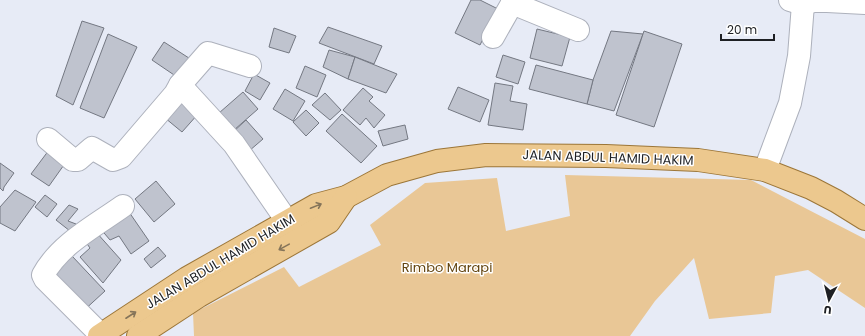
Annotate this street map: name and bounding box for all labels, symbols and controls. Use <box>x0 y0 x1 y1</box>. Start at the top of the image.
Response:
scale bar <box>721 16 774 42</box>
text: 20 m <box>727 21 757 38</box>
street label: JALAN ABDUL HAMID HAKIM <box>522 145 694 170</box>
one-way arrow <box>309 202 321 209</box>
street label: JALAN ABDUL HAMID HAKIM <box>142 209 299 314</box>
one-way arrow <box>278 243 290 251</box>
park label: Rimbo Marapi <box>402 258 492 277</box>
north arrow <box>809 280 849 320</box>
text: U <box>823 301 833 318</box>
one-way arrow <box>126 310 137 319</box>

